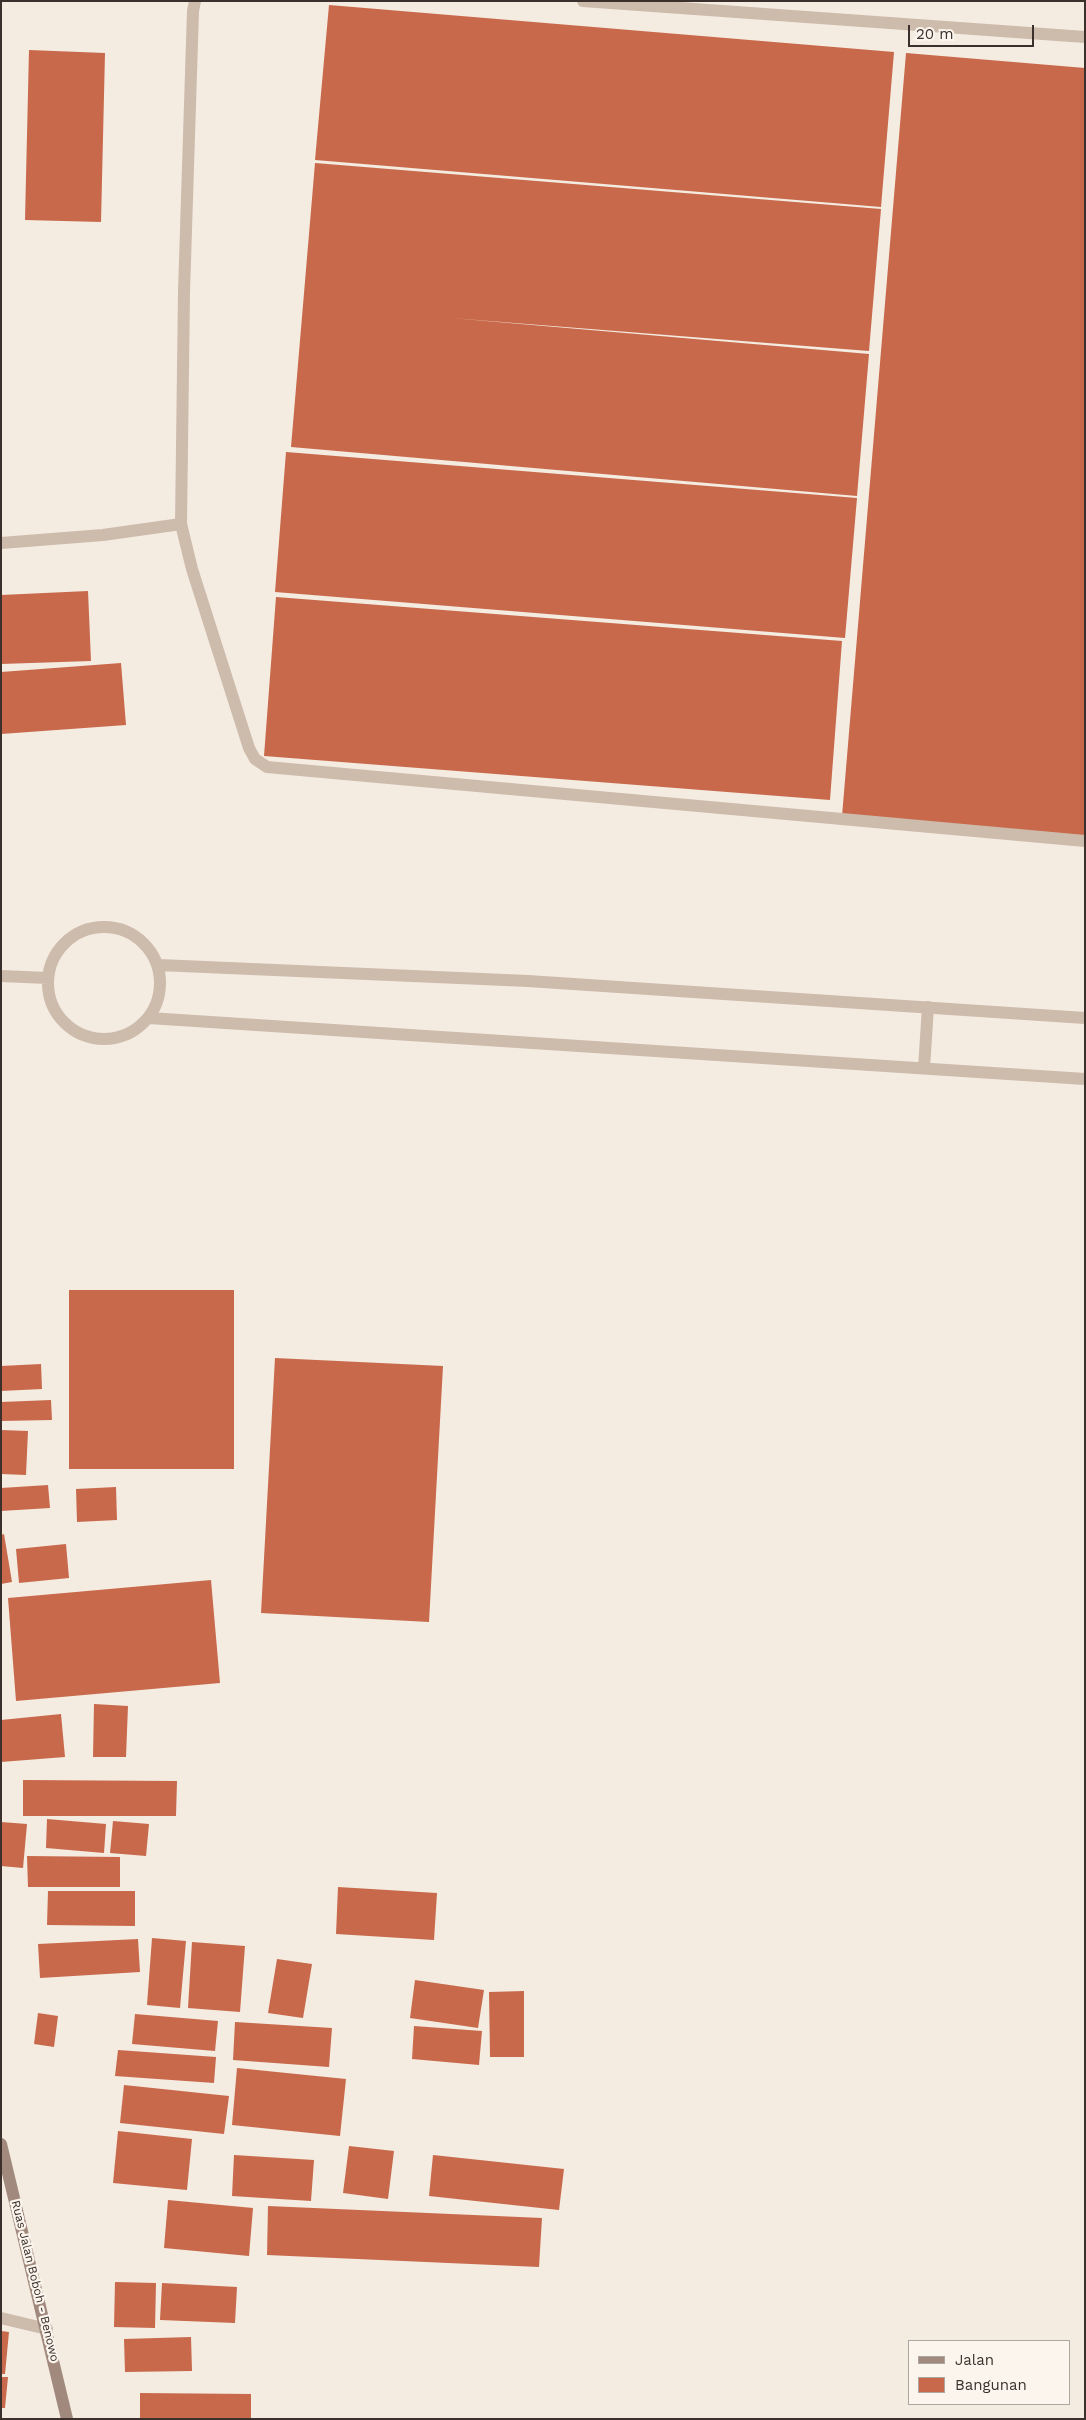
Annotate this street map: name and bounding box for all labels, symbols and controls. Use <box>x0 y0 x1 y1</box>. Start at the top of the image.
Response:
scale bar <box>911 15 1037 47</box>
text: 20 m <box>916 25 954 43</box>
street label: Ruas Jalan Boboh - Benowo <box>8 2199 62 2363</box>
legend <box>908 2340 1071 2405</box>
text: Jalan <box>955 2351 994 2369</box>
text: Bangunan <box>955 2376 1027 2394</box>

